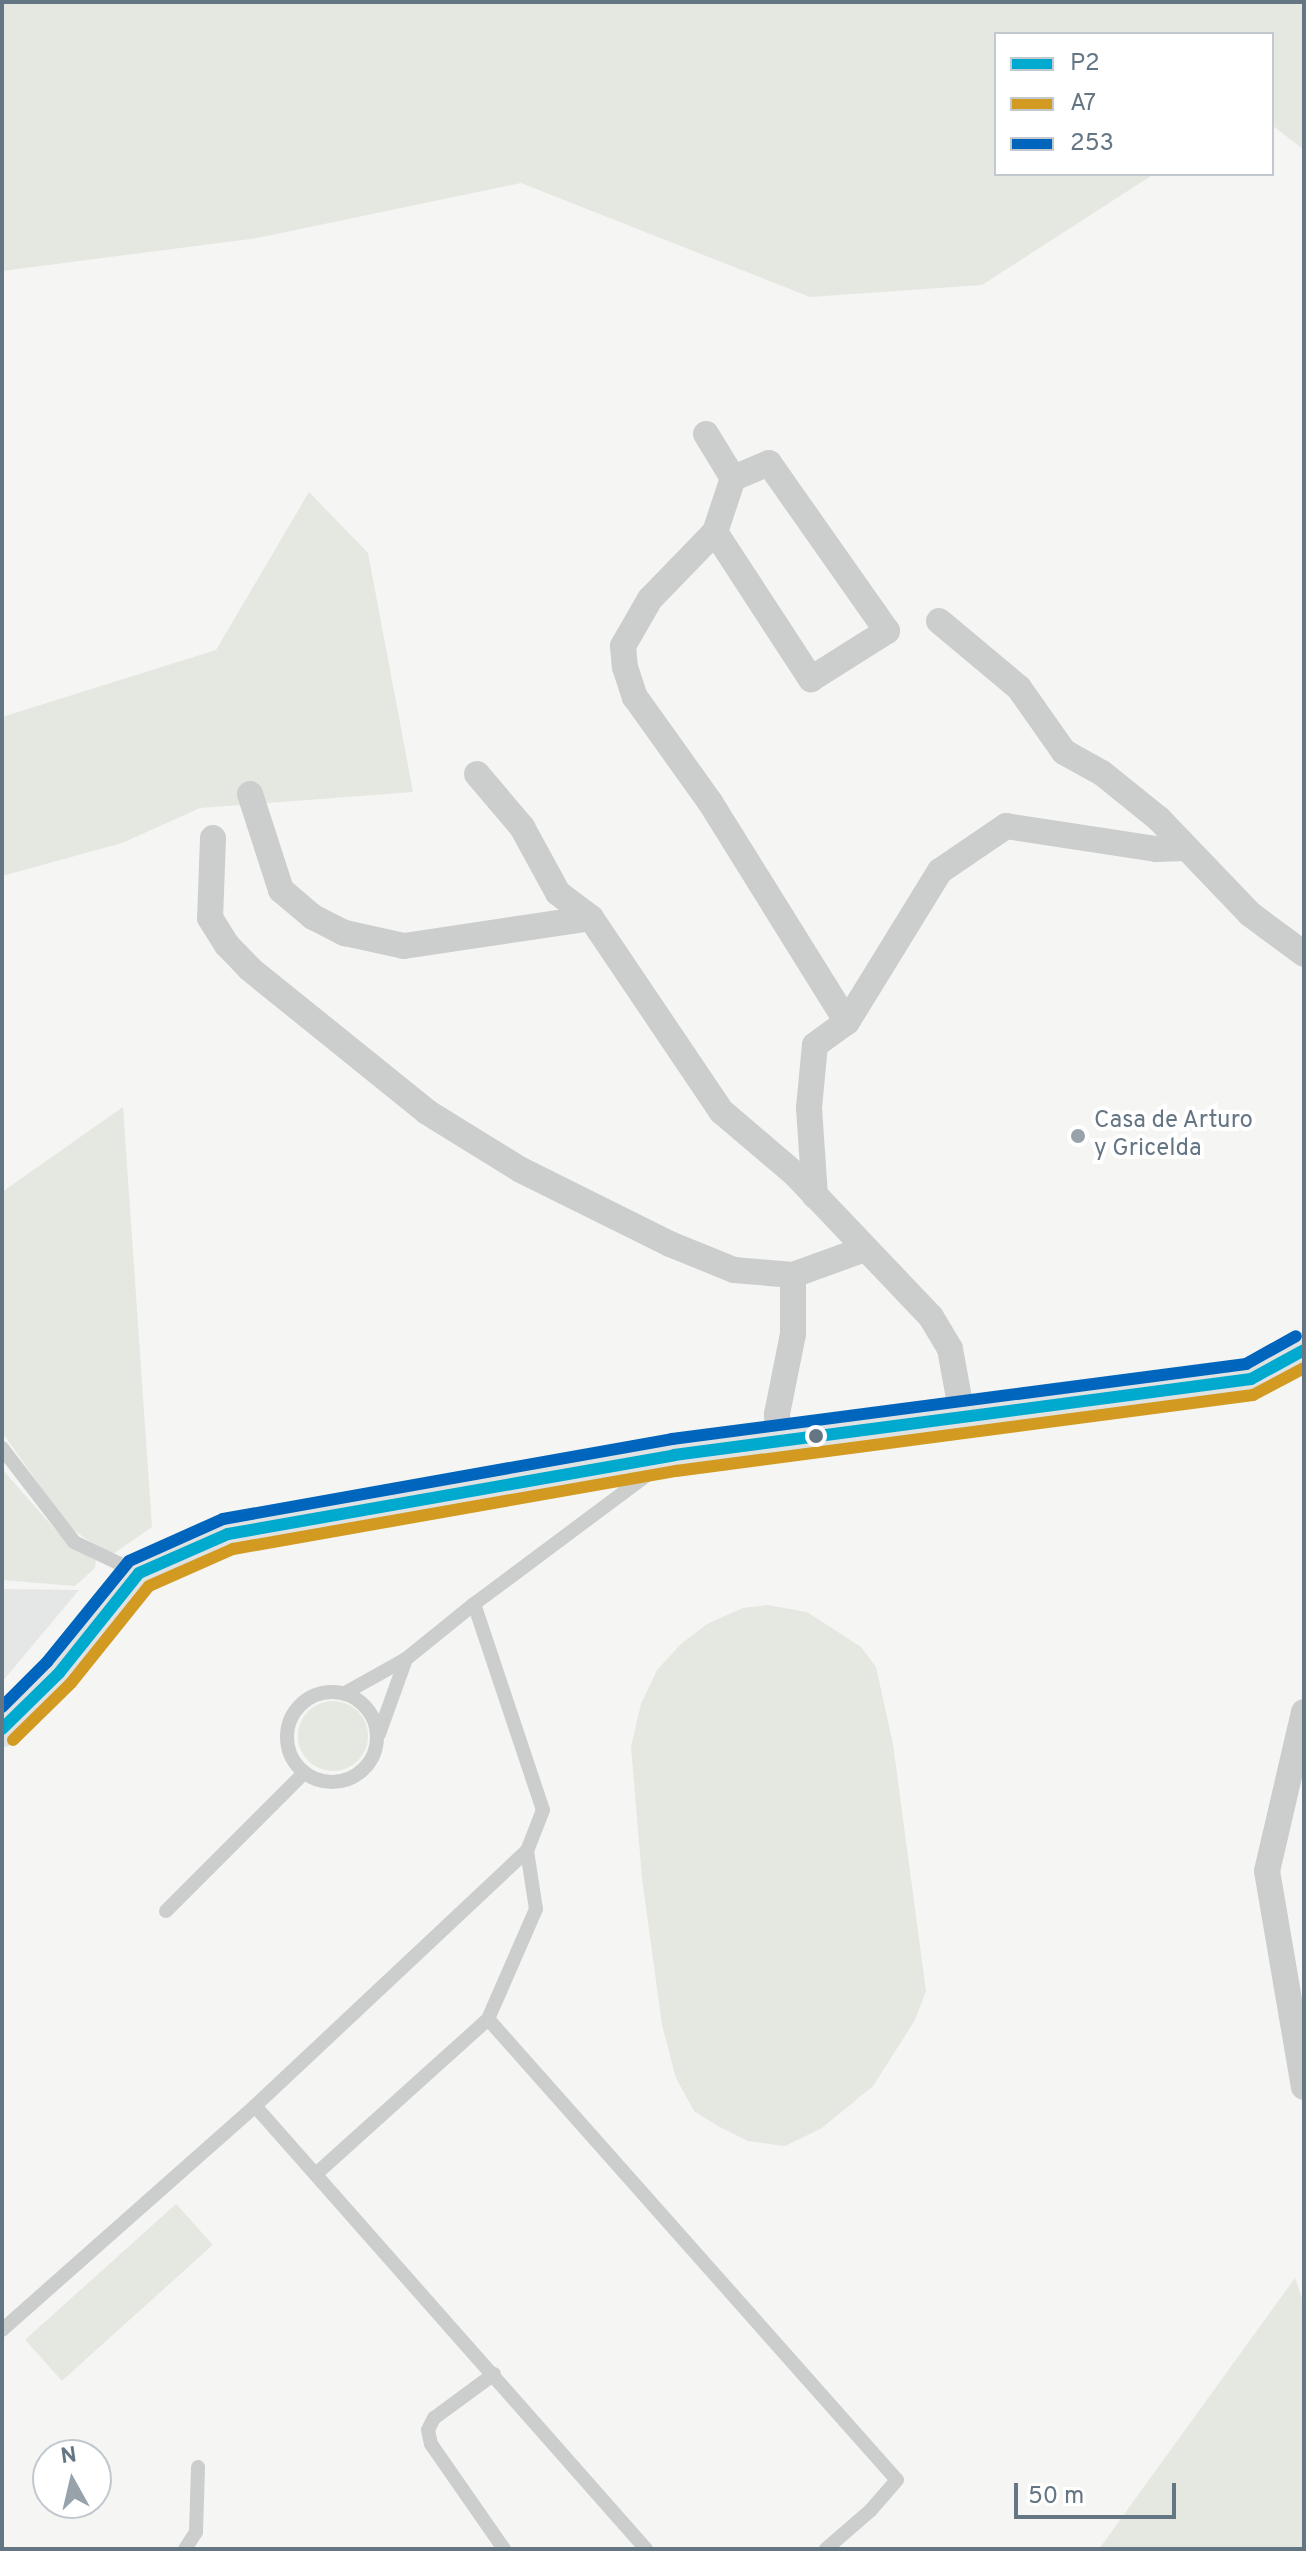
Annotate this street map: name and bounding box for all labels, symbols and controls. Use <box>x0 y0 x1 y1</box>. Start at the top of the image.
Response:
legend <box>994 32 1274 176</box>
text: P2 <box>1070 49 1100 79</box>
text: A7 <box>1070 89 1096 119</box>
text: 253 <box>1070 129 1114 159</box>
place label: Casa de Arturo y Gricelda <box>1094 1108 1254 1164</box>
marker: Casa de Arturo y Gricelda <box>1069 1127 1087 1145</box>
unlabelled marker <box>808 1428 824 1444</box>
north arrow <box>32 2439 112 2519</box>
text: N <box>59 2442 79 2471</box>
scale bar <box>1018 2467 1180 2517</box>
text: 50 m <box>1028 2482 1084 2512</box>

